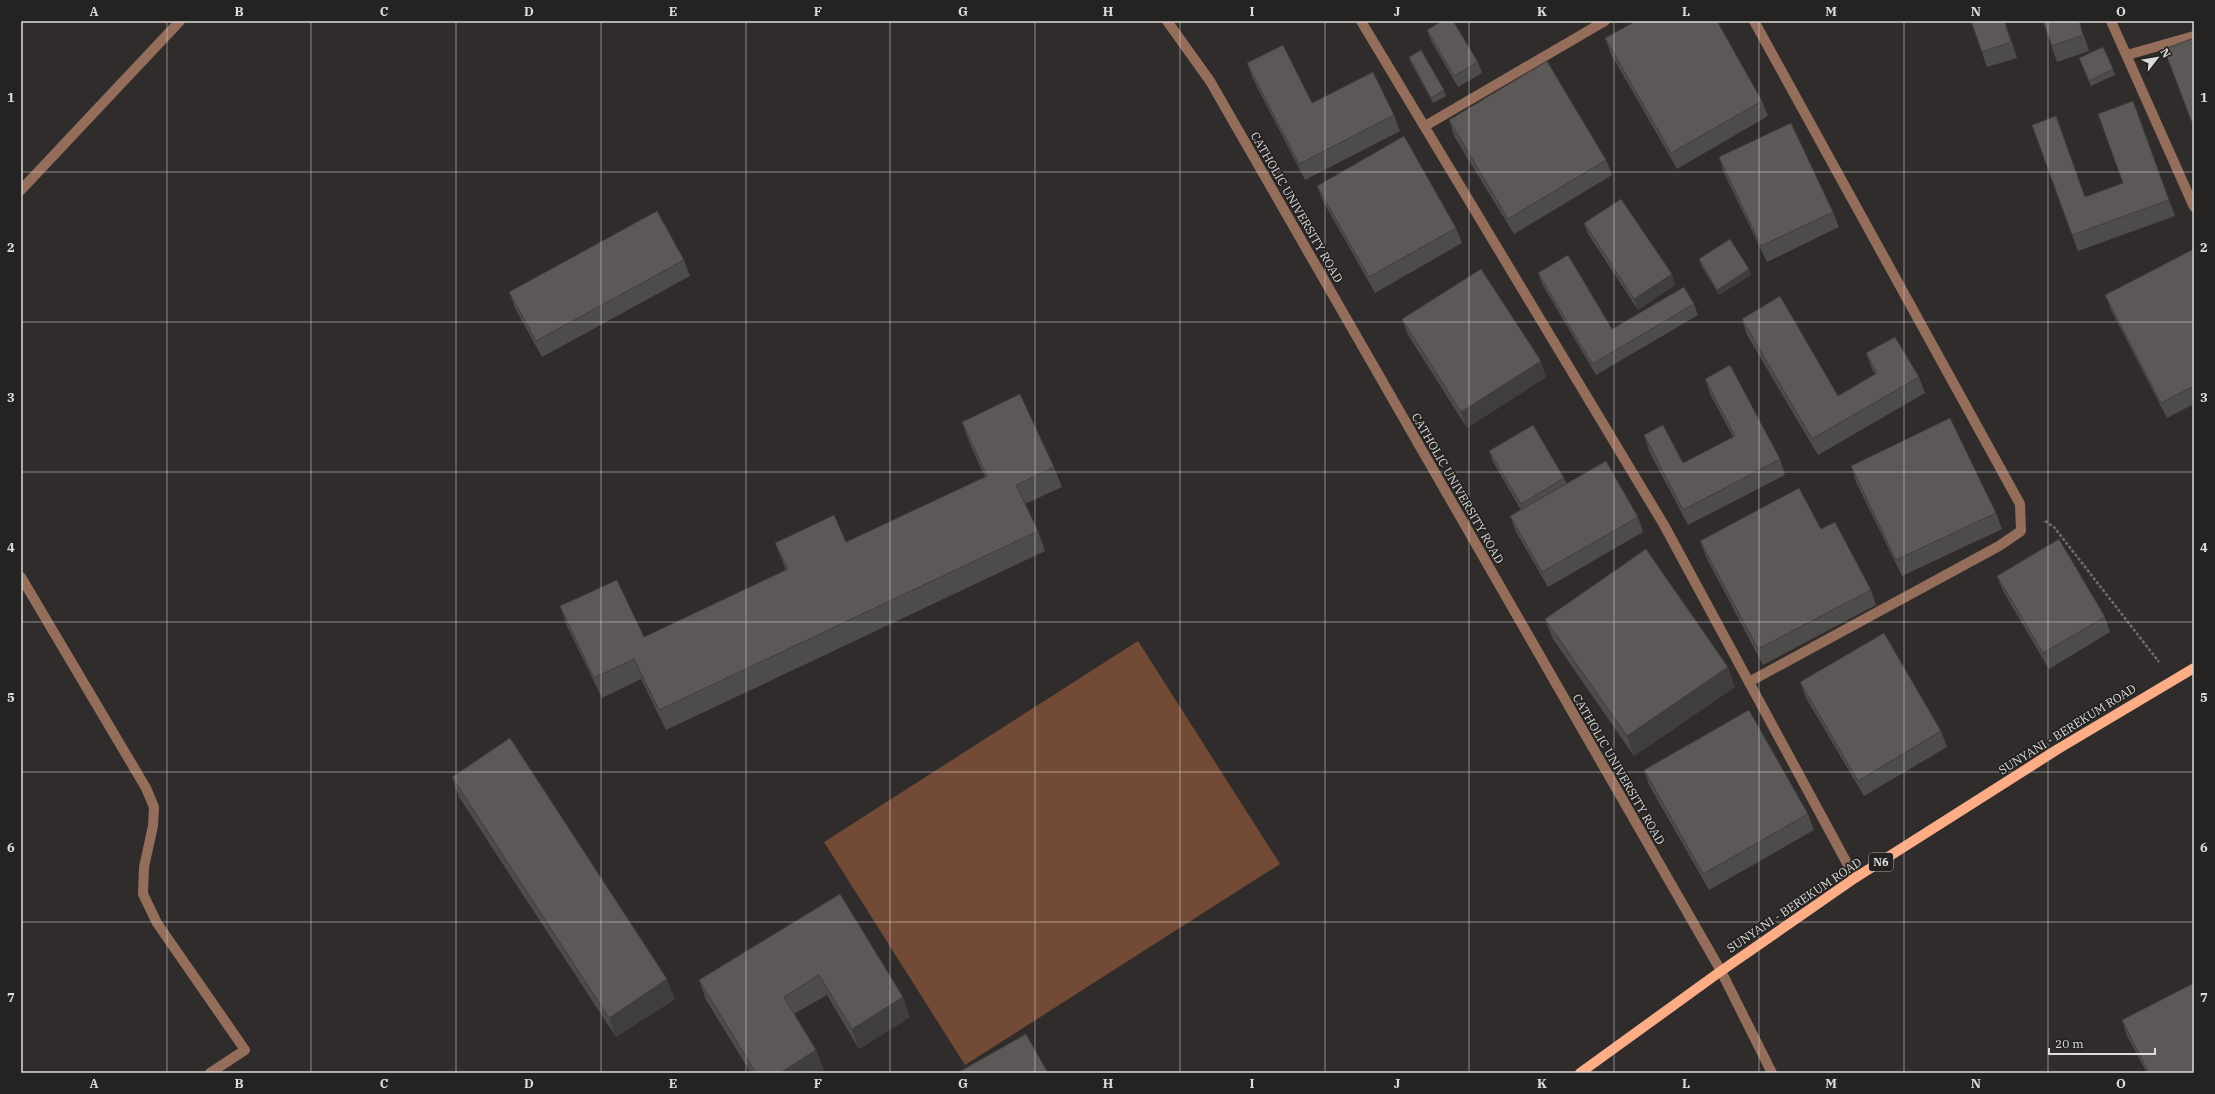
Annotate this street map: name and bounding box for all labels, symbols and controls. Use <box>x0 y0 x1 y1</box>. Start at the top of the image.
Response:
text: A <box>89 3 99 20</box>
text: B <box>234 3 244 20</box>
text: C <box>380 3 389 20</box>
text: D <box>524 3 534 20</box>
text: E <box>669 3 677 20</box>
text: F <box>814 3 822 20</box>
text: G <box>958 3 968 20</box>
text: H <box>1103 3 1114 20</box>
text: I <box>1250 3 1255 20</box>
text: J <box>1394 3 1401 20</box>
text: K <box>1537 3 1547 20</box>
text: L <box>1682 3 1690 20</box>
text: M <box>1825 3 1837 20</box>
text: N <box>1971 3 1981 20</box>
text: O <box>2116 3 2126 20</box>
north arrow <box>2137 38 2177 78</box>
text: N <box>2157 46 2174 60</box>
text: 1 <box>7 89 15 106</box>
text: 1 <box>2200 89 2208 106</box>
street label: CATHOLIC UNIVERSITY ROAD <box>1248 129 1346 285</box>
text: 2 <box>7 239 15 256</box>
text: 2 <box>2200 239 2208 256</box>
text: 3 <box>7 389 15 406</box>
text: 3 <box>2200 389 2208 406</box>
street label: CATHOLIC UNIVERSITY ROAD <box>1409 410 1507 566</box>
text: 4 <box>7 539 15 556</box>
text: 4 <box>2200 539 2208 556</box>
street label: SUNYANI - BEREKUM ROAD <box>1996 680 2138 778</box>
text: 5 <box>7 689 15 706</box>
text: 5 <box>2200 689 2208 706</box>
street label: CATHOLIC UNIVERSITY ROAD <box>1570 691 1668 847</box>
text: 6 <box>7 839 15 856</box>
text: 6 <box>2200 839 2208 856</box>
road number: N6 <box>1869 853 1893 871</box>
street label: SUNYANI - BEREKUM ROAD <box>1724 854 1864 956</box>
text: 7 <box>7 989 15 1006</box>
text: 7 <box>2200 989 2208 1006</box>
scale bar <box>2049 1030 2155 1056</box>
text: 20 m <box>2055 1036 2084 1051</box>
text: A <box>89 1075 99 1092</box>
text: B <box>234 1075 244 1092</box>
text: C <box>380 1075 389 1092</box>
text: D <box>524 1075 534 1092</box>
text: E <box>669 1075 677 1092</box>
text: F <box>814 1075 822 1092</box>
text: G <box>958 1075 968 1092</box>
text: H <box>1103 1075 1114 1092</box>
text: I <box>1250 1075 1255 1092</box>
text: J <box>1394 1075 1401 1092</box>
text: K <box>1537 1075 1547 1092</box>
text: L <box>1682 1075 1690 1092</box>
text: M <box>1825 1075 1837 1092</box>
text: N <box>1971 1075 1981 1092</box>
text: O <box>2116 1075 2126 1092</box>

